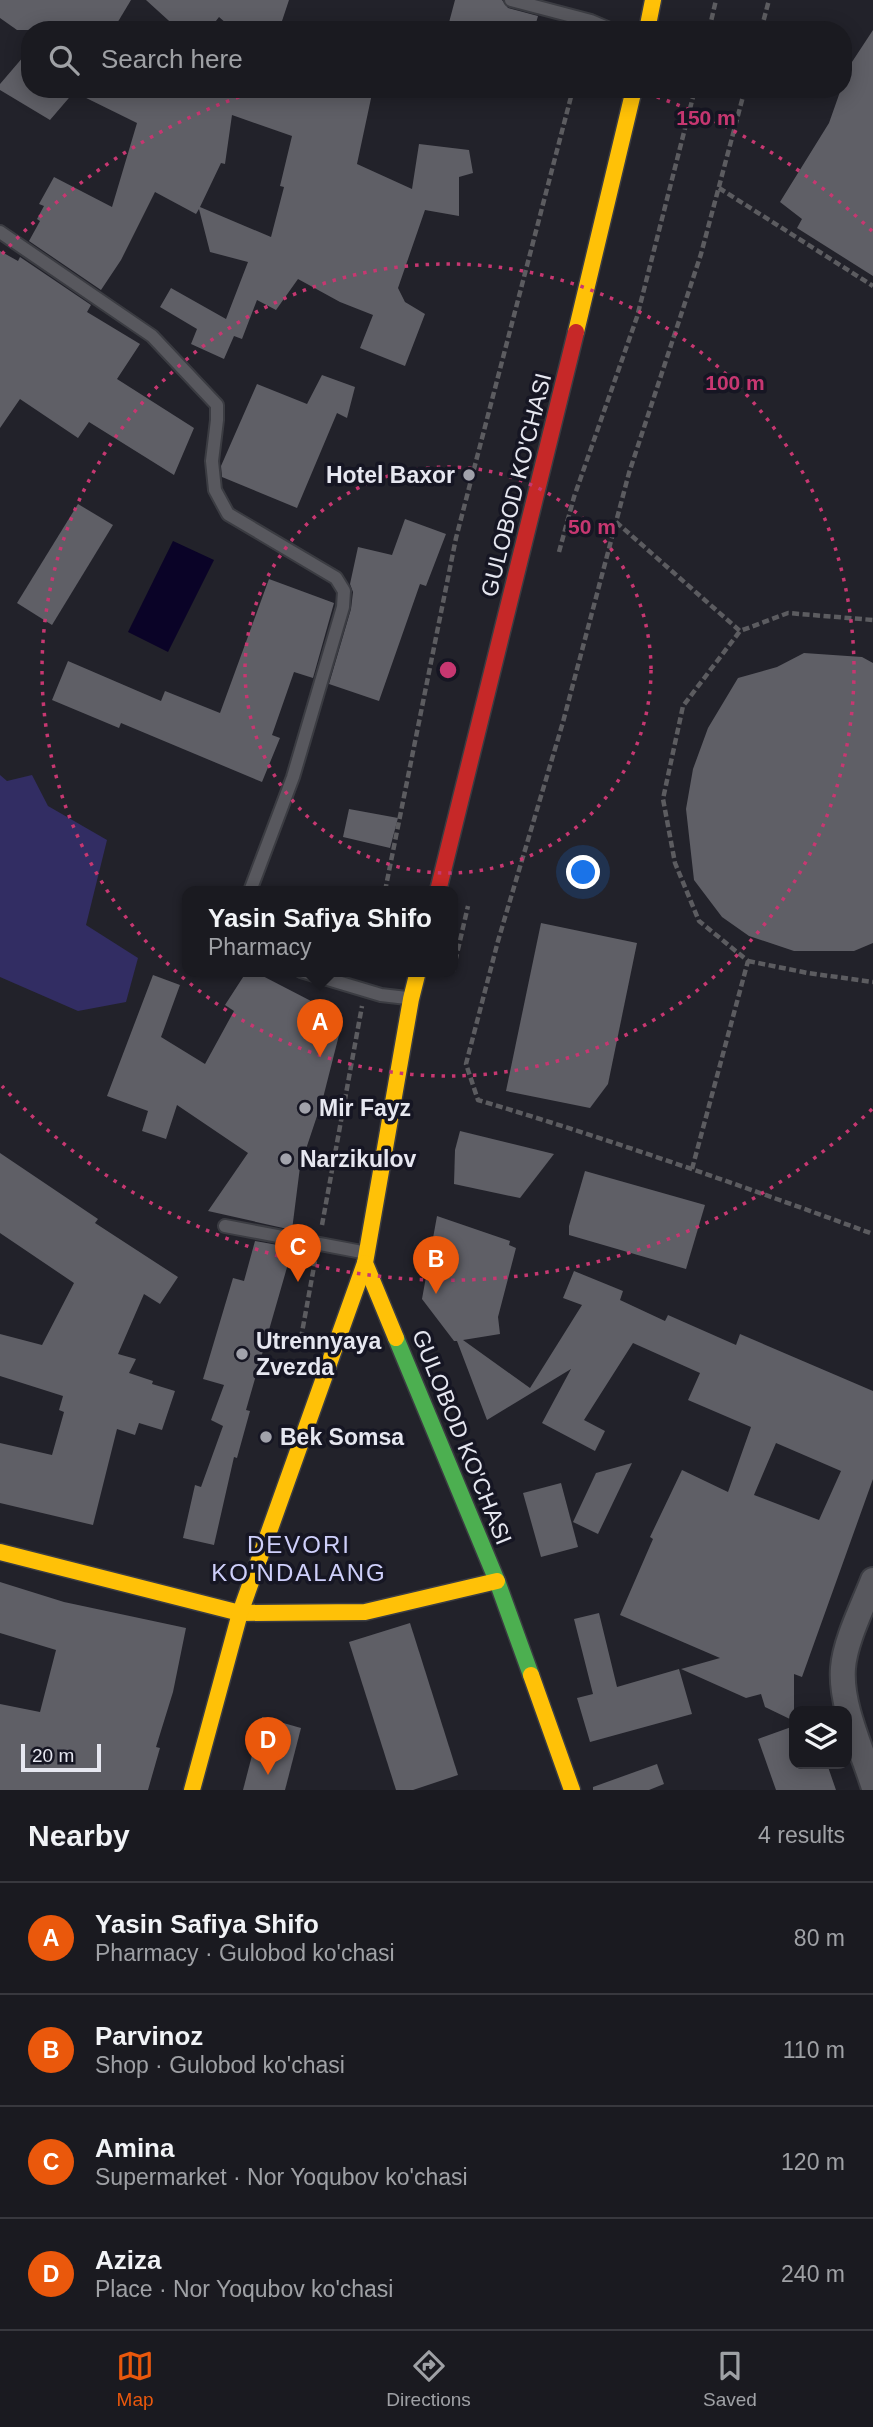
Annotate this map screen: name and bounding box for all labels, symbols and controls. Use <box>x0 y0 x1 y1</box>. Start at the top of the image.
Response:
search box <box>21 21 852 98</box>
icon: search <box>45 41 83 79</box>
text: Search here <box>101 44 243 74</box>
text: 150 m <box>676 106 736 129</box>
street label: GULOBOD KO'CHASI <box>476 371 556 599</box>
text: 100 m <box>705 371 765 394</box>
place label: Hotel Baxor <box>326 462 455 488</box>
marker: Hotel Baxor <box>461 467 477 483</box>
text: 50 m <box>568 515 616 538</box>
centre of rings <box>436 658 460 682</box>
your location <box>566 855 600 889</box>
popup <box>182 886 458 977</box>
text: Yasin Safiya Shifo <box>208 903 432 933</box>
text: Pharmacy <box>208 934 312 960</box>
pin: A <box>297 999 343 1057</box>
place label: Mir Fayz <box>319 1095 411 1121</box>
marker: Mir Fayz <box>297 1100 313 1116</box>
place label: Narzikulov <box>300 1146 417 1172</box>
marker: Narzikulov <box>278 1151 294 1167</box>
pin: C <box>275 1224 321 1282</box>
pin: B <box>413 1236 459 1294</box>
street label: GULOBOD KO'CHASI <box>407 1326 517 1548</box>
place label: Utrennyaya Zvezda <box>256 1328 381 1380</box>
marker: Utrennyaya Zvezda <box>234 1346 250 1362</box>
place label: Bek Somsa <box>280 1424 404 1450</box>
marker: Bek Somsa <box>258 1429 274 1445</box>
district label: DEVORI KO'NDALANG <box>211 1531 387 1586</box>
map controls <box>789 1706 852 1769</box>
button: layers <box>789 1706 852 1769</box>
pin: D <box>245 1717 291 1775</box>
scale bar <box>21 1741 102 1773</box>
text: 20 m <box>32 1745 74 1766</box>
text: Nearby <box>28 1819 130 1852</box>
text: 4 results <box>758 1822 845 1848</box>
text: Yasin Safiya Shifo <box>95 1909 319 1939</box>
text: A <box>43 1925 59 1951</box>
text: 80 m <box>794 1925 845 1951</box>
text: Pharmacy · Gulobod ko'chasi <box>95 1940 395 1966</box>
text: Parvinoz <box>95 2021 203 2051</box>
text: B <box>43 2037 59 2063</box>
text: 110 m <box>783 2037 845 2063</box>
text: Shop · Gulobod ko'chasi <box>95 2052 345 2078</box>
text: Amina <box>95 2133 174 2163</box>
text: C <box>43 2149 59 2175</box>
text: 120 m <box>781 2149 845 2175</box>
text: Supermarket · Nor Yoqubov ko'chasi <box>95 2164 468 2190</box>
text: Aziza <box>95 2245 161 2275</box>
text: D <box>43 2261 59 2287</box>
text: 240 m <box>781 2261 845 2287</box>
text: Place · Nor Yoqubov ko'chasi <box>95 2276 393 2302</box>
tab: Map <box>116 2347 154 2411</box>
tab: Directions <box>386 2347 471 2411</box>
tab: Saved <box>703 2347 757 2411</box>

